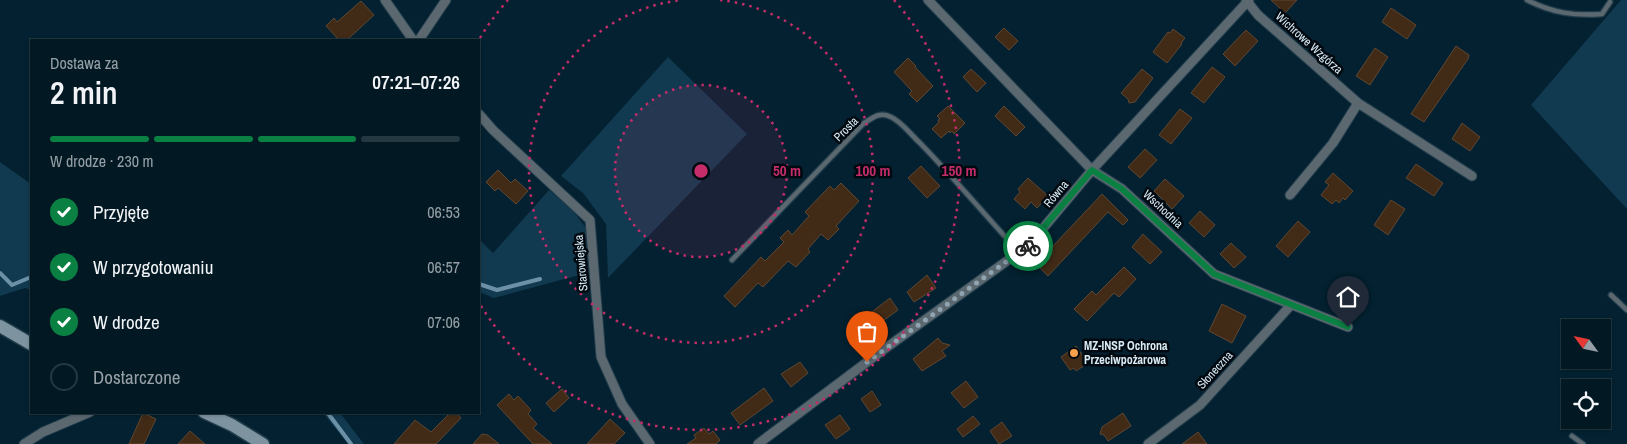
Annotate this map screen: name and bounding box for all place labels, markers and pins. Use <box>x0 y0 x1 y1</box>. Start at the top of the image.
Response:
centre of rings <box>692 162 710 180</box>
pin <box>1327 276 1369 327</box>
pin <box>846 311 888 362</box>
place label: MZ-INSP Ochrona Przeciwpożarowa <box>1084 338 1168 368</box>
marker: MZ-INSP Ochrona Przeciwpożarowa <box>1068 347 1080 359</box>

